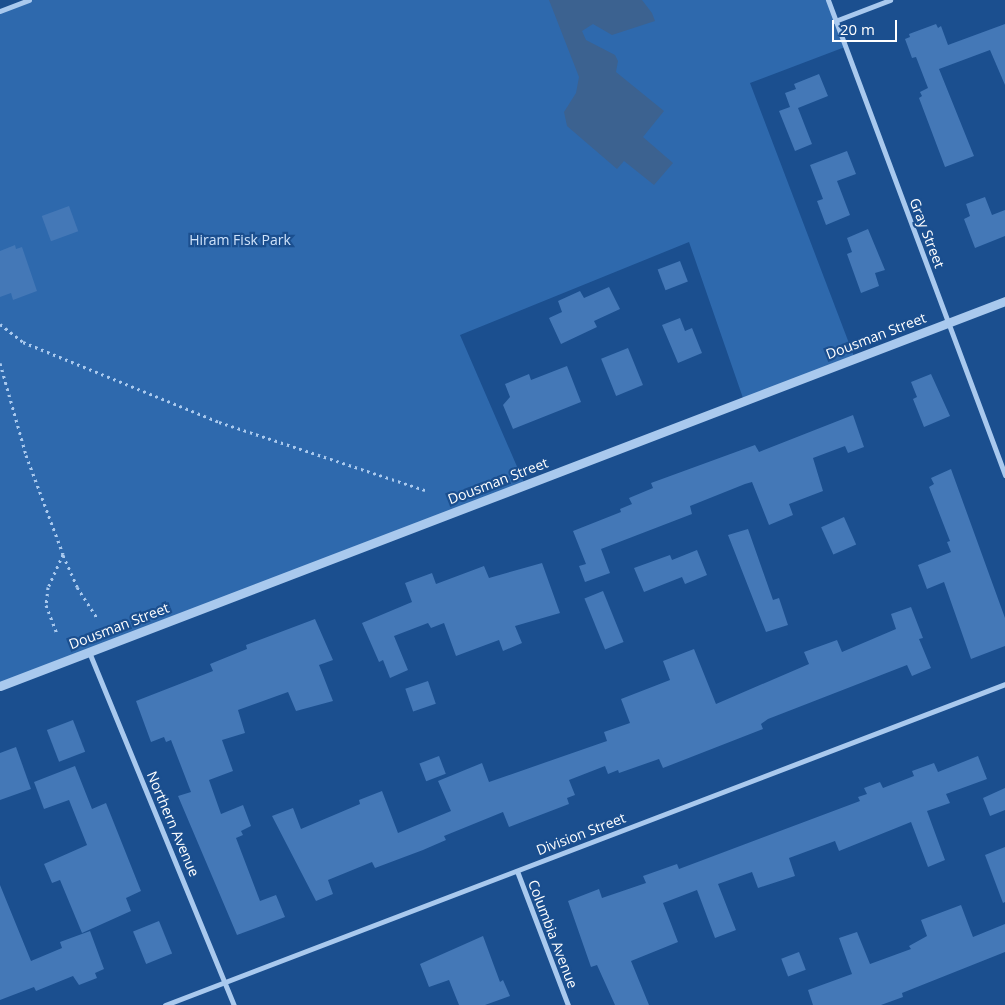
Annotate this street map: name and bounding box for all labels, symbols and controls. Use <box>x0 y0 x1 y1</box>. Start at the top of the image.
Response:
scale bar <box>835 10 900 42</box>
text: 20 m <box>840 19 875 39</box>
street label: Gray Street <box>906 196 948 270</box>
park label: Hiram Fisk Park <box>189 232 291 248</box>
street label: Dousman Street <box>824 309 928 363</box>
street label: Dousman Street <box>446 454 550 508</box>
street label: Dousman Street <box>67 599 171 653</box>
street label: Northern Avenue <box>143 769 203 879</box>
street label: Division Street <box>534 809 628 859</box>
street label: Columbia Avenue <box>525 878 581 990</box>

